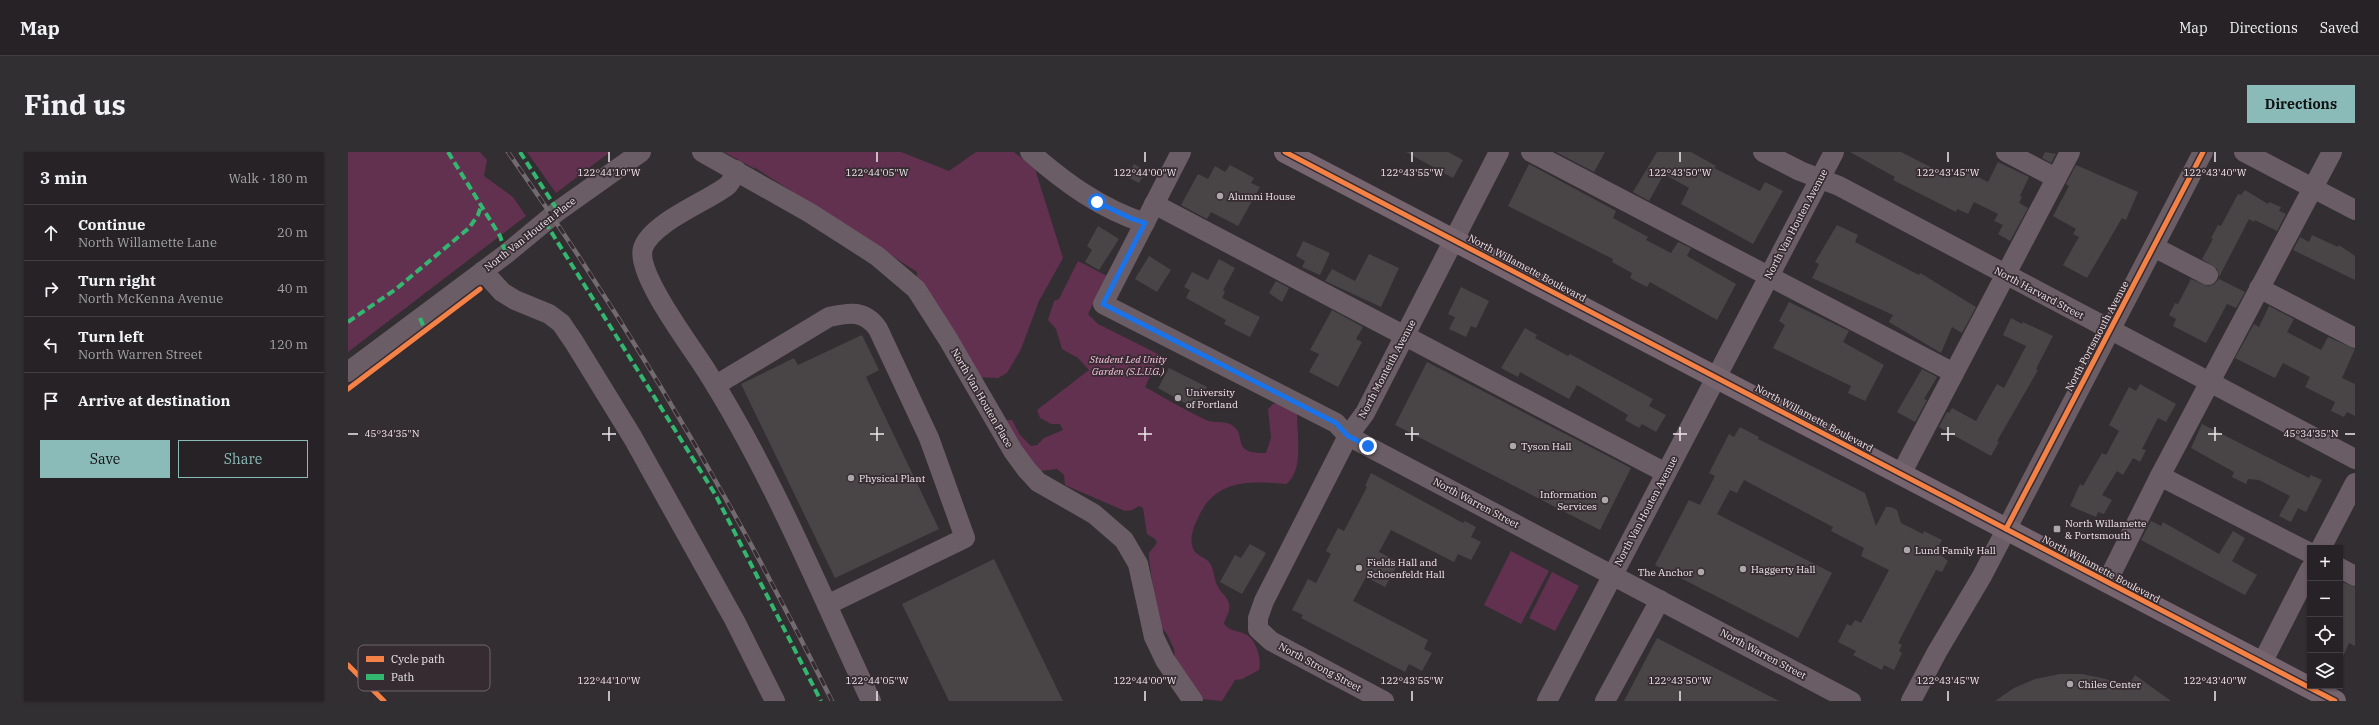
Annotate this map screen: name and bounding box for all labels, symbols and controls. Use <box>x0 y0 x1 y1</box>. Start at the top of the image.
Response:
text: Map <box>20 16 60 40</box>
text: Map <box>2179 19 2208 37</box>
text: Directions <box>2230 19 2298 37</box>
text: Saved <box>2320 19 2359 37</box>
button: Directions <box>2247 85 2355 123</box>
text: Find us <box>24 86 126 123</box>
text: 122°44'10"W <box>577 166 641 179</box>
text: 122°44'05"W <box>845 166 909 179</box>
text: 122°44'00"W <box>1113 166 1177 179</box>
text: 122°43'55"W <box>1380 166 1444 179</box>
text: 122°43'50"W <box>1648 166 1712 179</box>
text: 122°43'45"W <box>1916 166 1980 179</box>
text: 122°43'40"W <box>2183 166 2247 179</box>
text: 3 min <box>40 167 88 189</box>
street label: North Van Houten Avenue <box>1761 167 1831 281</box>
text: Walk · 180 m <box>229 170 308 187</box>
place label: Alumni House <box>1228 190 1295 203</box>
marker: Alumni House <box>1215 191 1225 201</box>
route start <box>1088 193 1106 211</box>
street label: North Van Houten Place <box>482 194 578 274</box>
text: Continue <box>78 215 145 234</box>
icon: ahead <box>40 222 62 244</box>
text: 20 m <box>277 224 308 241</box>
street label: North Willamette Boulevard <box>1466 231 1588 305</box>
text: North Willamette Lane <box>78 234 217 251</box>
street label: North Harvard Street <box>1992 264 2086 322</box>
text: Turn right <box>78 271 156 290</box>
icon: right <box>40 278 62 300</box>
street label: North Portsmouth Avenue <box>2062 279 2132 393</box>
text: 40 m <box>277 280 308 297</box>
text: North McKenna Avenue <box>78 290 223 307</box>
street label: North Monteith Avenue <box>1355 317 1419 421</box>
text: Turn left <box>78 327 144 346</box>
icon: left <box>40 334 62 356</box>
text: 120 m <box>269 336 308 353</box>
text: North Warren Street <box>78 346 202 363</box>
street label: North Van Houten Place <box>948 346 1016 450</box>
park label: Student Led Unity Garden (S.L.U.G.) <box>1089 353 1168 378</box>
street label: North Willamette Boulevard <box>1753 381 1875 455</box>
place label: University of Portland <box>1186 386 1238 411</box>
icon: arrive <box>40 390 62 412</box>
text: Arrive at destination <box>78 391 230 410</box>
marker: University of Portland <box>1173 393 1183 403</box>
text: 45°34'35"N <box>365 427 420 440</box>
text: 45°34'35"N <box>2284 427 2339 440</box>
route end <box>1359 437 1377 455</box>
button: Save <box>40 440 170 478</box>
button: Share <box>178 440 308 478</box>
place label: Tyson Hall <box>1521 440 1571 453</box>
marker: Tyson Hall <box>1508 441 1518 451</box>
street label: North Van Houten Avenue <box>1611 454 1681 568</box>
place label: Physical Plant <box>859 472 926 485</box>
marker: Physical Plant <box>846 473 856 483</box>
street label: North Warren Street <box>1431 475 1522 531</box>
place label: Information Services <box>1540 488 1598 513</box>
marker: Information Services <box>1600 495 1610 505</box>
place label: North Willamette & Portsmouth <box>2065 517 2146 542</box>
marker: North Willamette & Portsmouth <box>2052 524 2062 534</box>
street label: North Willamette Boulevard <box>2040 532 2162 606</box>
place label: Lund Family Hall <box>1915 544 1996 557</box>
marker: Lund Family Hall <box>1902 545 1912 555</box>
map controls <box>2307 545 2343 689</box>
button: + <box>2307 545 2343 581</box>
place label: Fields Hall and Schoenfeldt Hall <box>1367 556 1445 581</box>
marker: Fields Hall and Schoenfeldt Hall <box>1354 563 1364 573</box>
place label: Haggerty Hall <box>1751 563 1816 576</box>
marker: Haggerty Hall <box>1738 564 1748 574</box>
place label: The Anchor <box>1638 566 1694 579</box>
marker: The Anchor <box>1696 567 1706 577</box>
button: − <box>2307 581 2343 617</box>
button: locate <box>2307 617 2343 653</box>
street label: North Warren Street <box>1718 626 1809 682</box>
street label: North Strong Street <box>1276 640 1364 694</box>
legend <box>358 645 490 691</box>
text: Cycle path <box>391 652 445 666</box>
button: layers <box>2307 653 2343 689</box>
text: Path <box>391 670 414 684</box>
text: 122°44'10"W <box>577 674 641 687</box>
text: 122°44'05"W <box>845 674 909 687</box>
text: 122°44'00"W <box>1113 674 1177 687</box>
text: 122°43'55"W <box>1380 674 1444 687</box>
text: 122°43'50"W <box>1648 674 1712 687</box>
text: 122°43'45"W <box>1916 674 1980 687</box>
text: 122°43'40"W <box>2183 674 2247 687</box>
place label: Chiles Center <box>2078 678 2141 691</box>
marker: Chiles Center <box>2065 679 2075 689</box>

